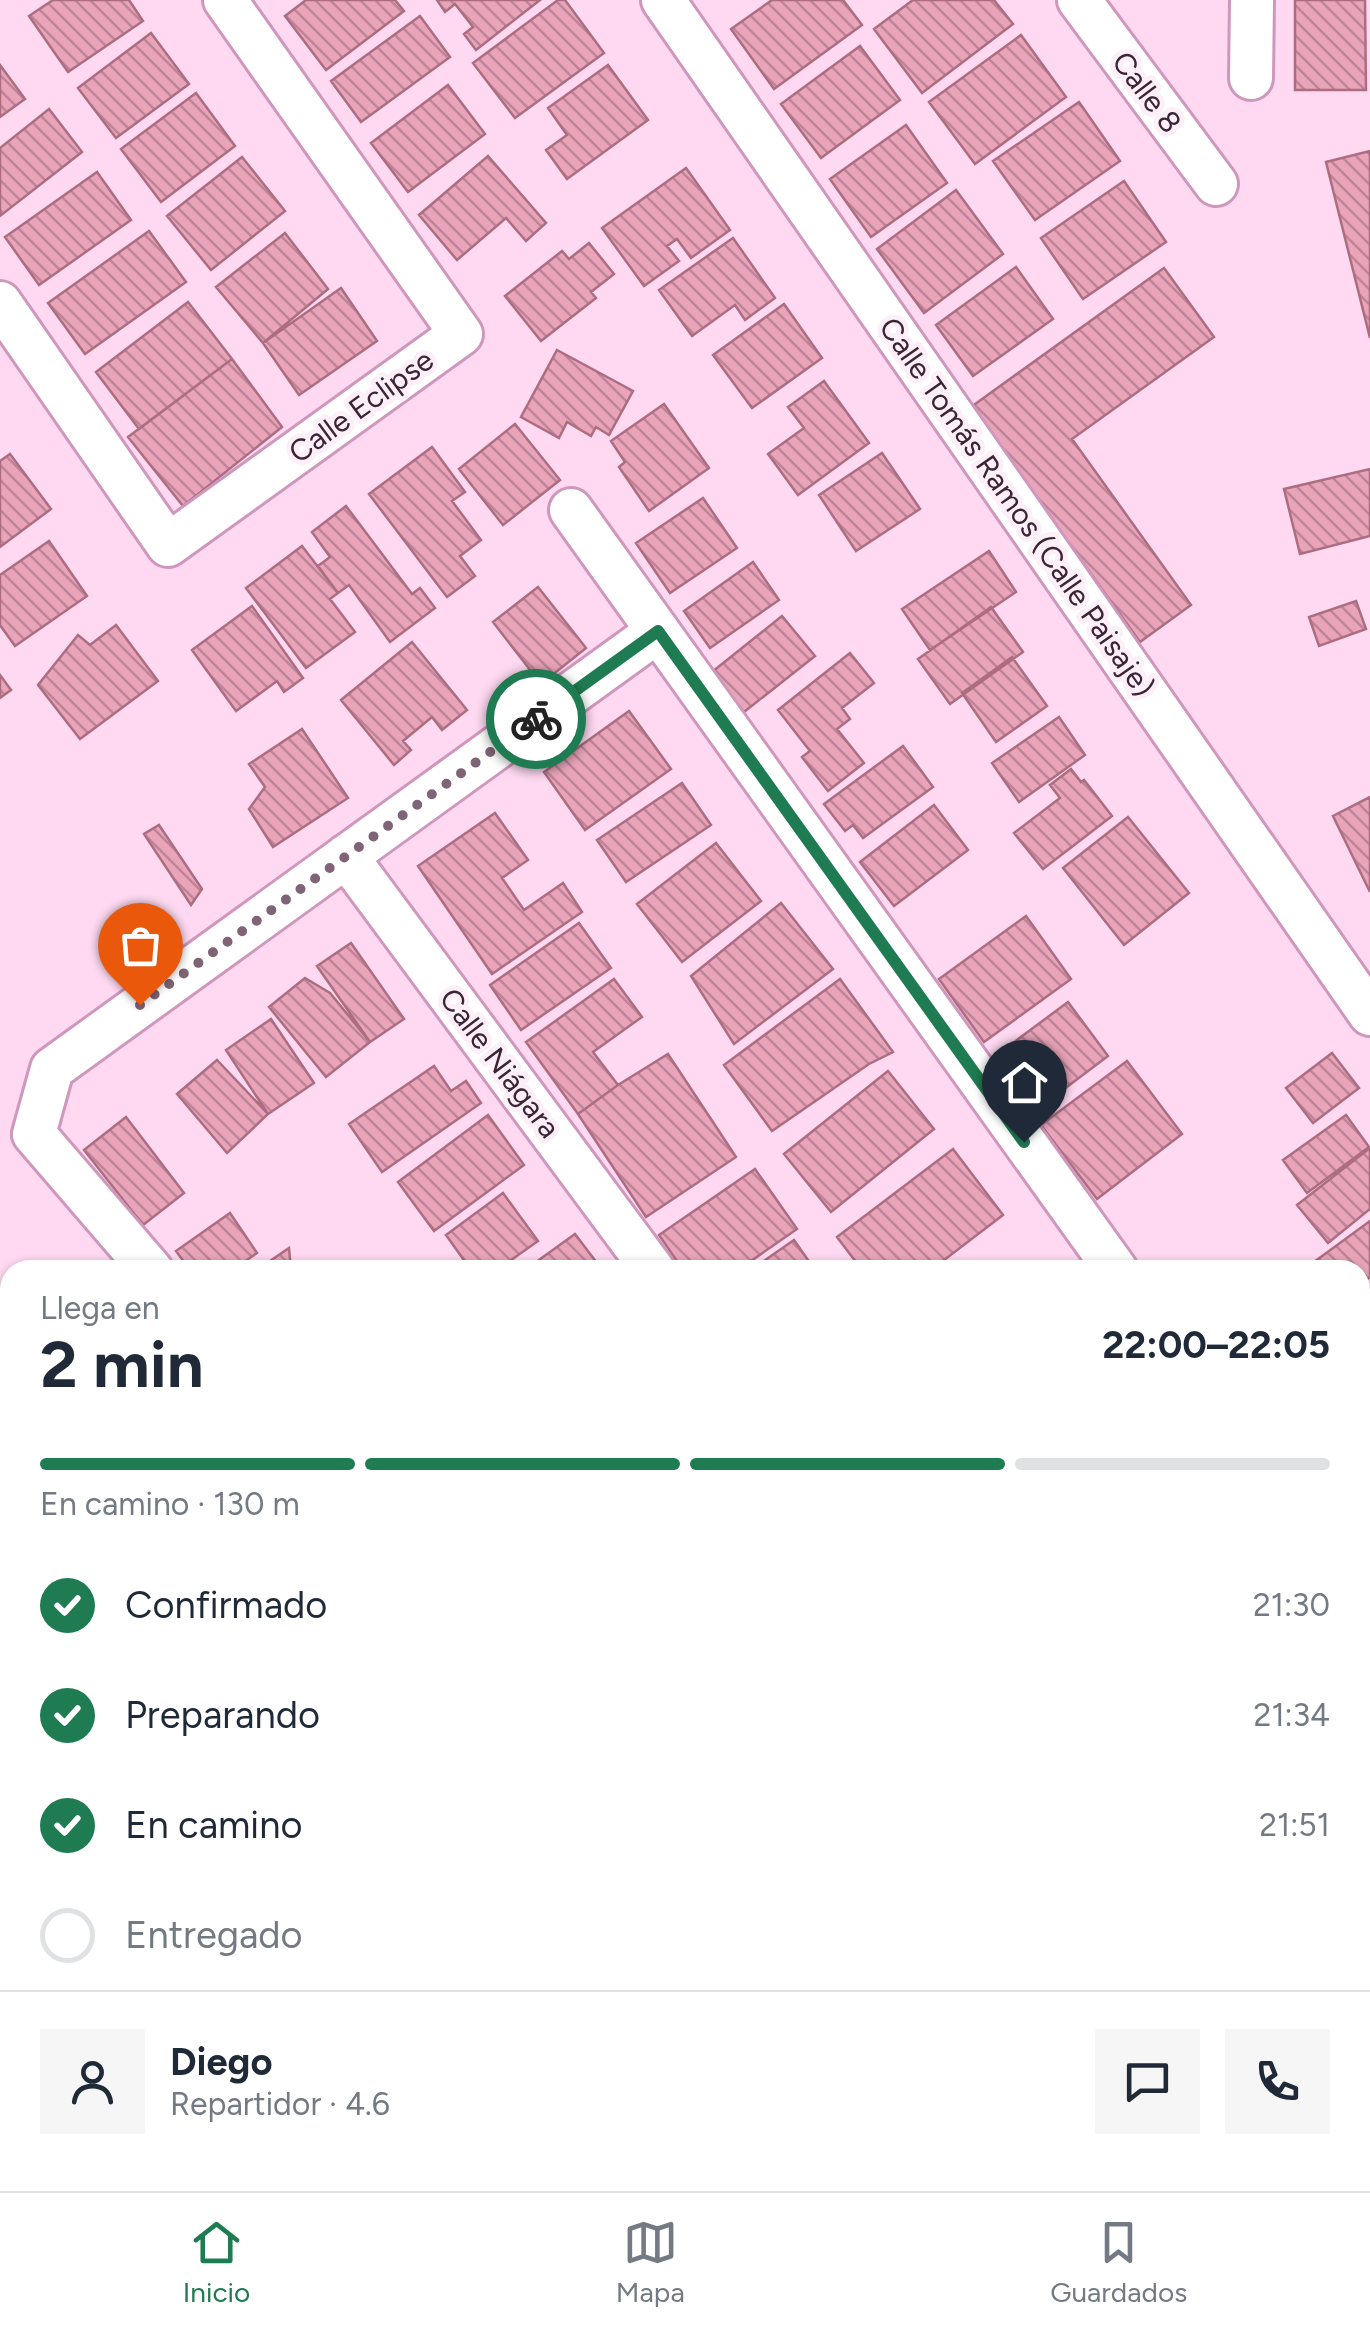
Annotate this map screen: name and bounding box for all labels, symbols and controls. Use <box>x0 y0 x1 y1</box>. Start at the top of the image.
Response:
street label: Calle 8 <box>1104 44 1190 140</box>
street label: Calle Tomás Ramos (Calle Paisaje) <box>871 310 1163 704</box>
street label: Calle Eclipse <box>282 341 440 471</box>
courier <box>486 669 586 769</box>
icon: bike <box>509 692 564 747</box>
pin <box>98 903 183 1006</box>
icon: bag <box>113 918 168 973</box>
street label: Calle Niágara <box>432 981 568 1145</box>
pin <box>982 1040 1067 1143</box>
icon: home <box>997 1055 1052 1110</box>
text: Llega en <box>40 1289 160 1327</box>
text: 22:00–22:05 <box>1102 1322 1330 1368</box>
text: 2 min <box>40 1325 204 1403</box>
text: En camino · 130 m <box>40 1485 300 1523</box>
icon: check <box>40 1578 95 1633</box>
text: Confirmado <box>125 1582 327 1628</box>
text: 21:30 <box>1253 1586 1330 1624</box>
icon: check <box>40 1688 95 1743</box>
text: Preparando <box>125 1692 320 1738</box>
text: 21:34 <box>1254 1696 1330 1734</box>
icon: check <box>40 1798 95 1853</box>
text: En camino <box>125 1802 302 1848</box>
text: 21:51 <box>1259 1806 1330 1844</box>
text: Entregado <box>125 1912 303 1958</box>
button: person <box>40 2029 145 2134</box>
button: chat <box>1095 2029 1200 2134</box>
button: phone <box>1225 2029 1330 2134</box>
text: Diego <box>170 2039 273 2085</box>
text: Repartidor · 4.6 <box>170 2085 390 2123</box>
tab: Inicio <box>183 2215 250 2309</box>
tab: Mapa <box>616 2215 685 2309</box>
tab: Guardados <box>1050 2215 1187 2309</box>

